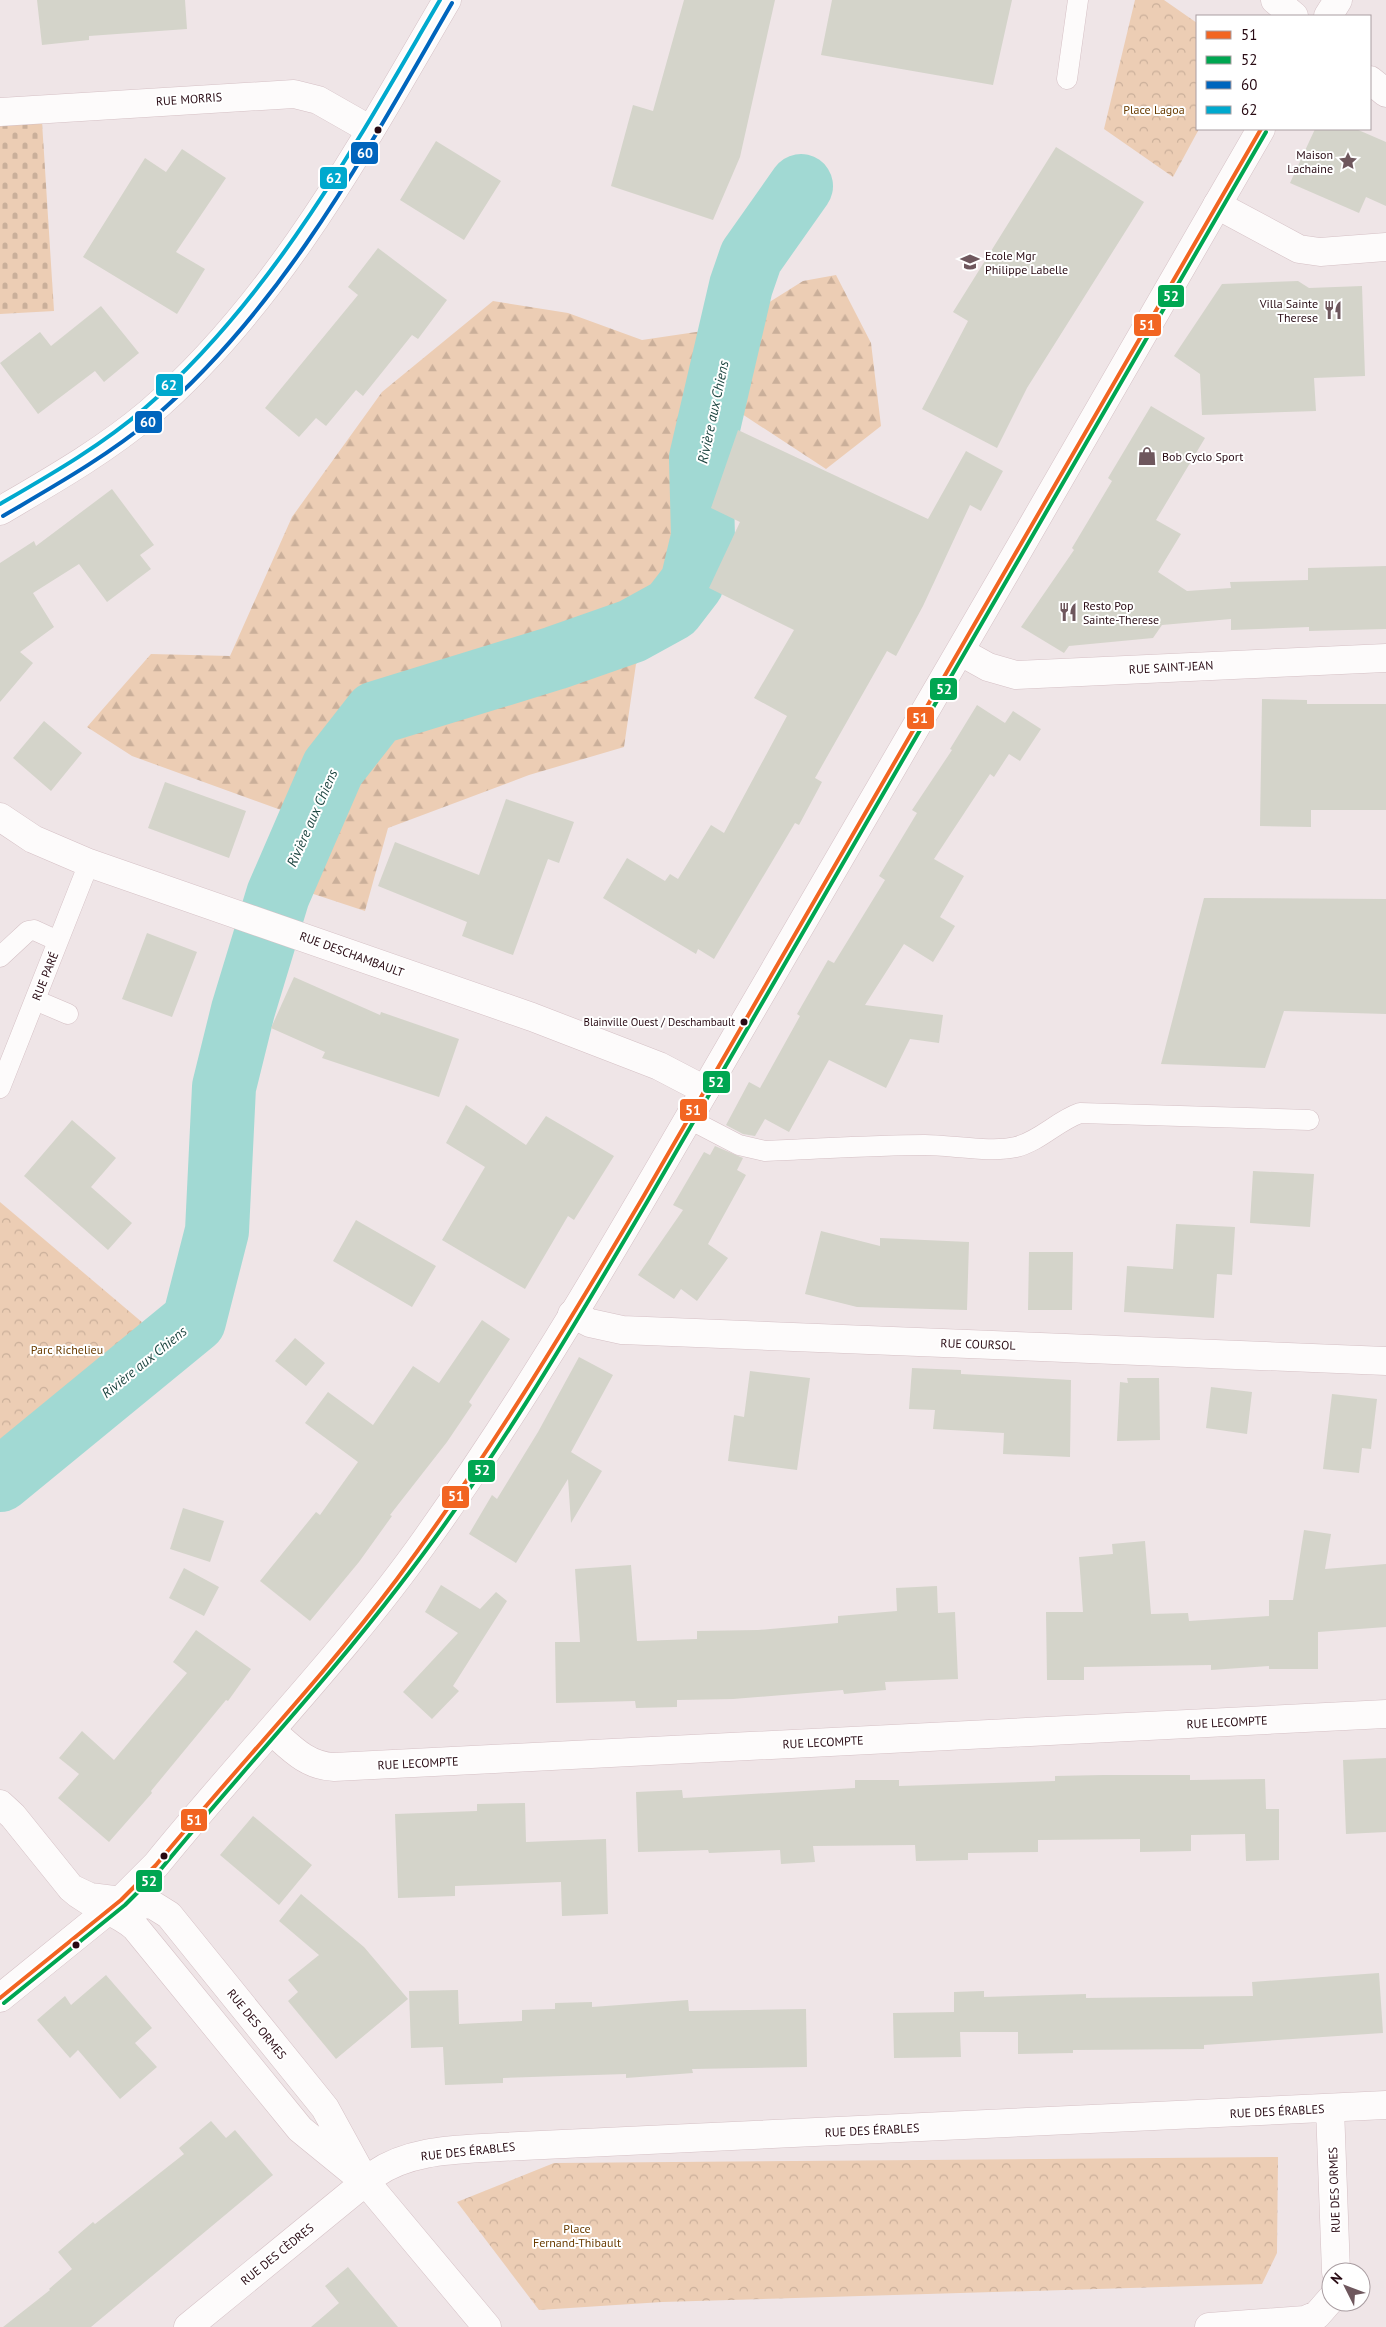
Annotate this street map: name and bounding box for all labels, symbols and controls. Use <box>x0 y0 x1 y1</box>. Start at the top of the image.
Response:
legend <box>1196 15 1371 130</box>
text: 51 <box>1241 25 1257 44</box>
text: 52 <box>1241 50 1257 69</box>
text: 60 <box>1241 75 1257 94</box>
street label: RUE MORRIS <box>155 89 223 109</box>
text: 62 <box>1241 100 1257 119</box>
park label: Place Lagoa <box>1123 102 1185 117</box>
unlabelled marker <box>373 125 383 135</box>
line badge: 60 <box>350 141 379 165</box>
text: 60 <box>357 144 373 162</box>
place label: Maison Lachaine <box>1287 147 1333 176</box>
place icon: Maison Lachaine <box>1337 150 1359 172</box>
line badge: 62 <box>319 166 348 190</box>
text: 62 <box>326 169 342 187</box>
place label: Ecole Mgr Philippe Labelle <box>985 248 1068 277</box>
school or university icon: Ecole Mgr Philippe Labelle <box>959 251 981 273</box>
line badge: 52 <box>1157 284 1185 308</box>
text: 52 <box>1163 287 1179 305</box>
place label: Villa Sainte Therese <box>1259 296 1318 325</box>
restaurant icon: Villa Sainte Therese <box>1322 299 1344 321</box>
line badge: 51 <box>1133 313 1162 337</box>
text: 51 <box>1139 316 1155 334</box>
water label: Rivière aux Chiens <box>693 359 733 465</box>
line badge: 62 <box>155 373 184 397</box>
text: 62 <box>161 376 177 394</box>
line badge: 60 <box>134 410 163 434</box>
text: 60 <box>140 413 156 431</box>
shop icon: Bob Cyclo Sport <box>1136 445 1158 467</box>
place label: Bob Cyclo Sport <box>1162 449 1243 464</box>
place label: Resto Pop Sainte-Therese <box>1083 598 1159 627</box>
restaurant icon: Resto Pop Sainte-Therese <box>1057 601 1079 623</box>
street label: RUE SAINT-JEAN <box>1128 657 1214 677</box>
line badge: 52 <box>929 677 958 701</box>
text: 52 <box>936 680 952 698</box>
line badge: 51 <box>906 706 935 730</box>
text: 51 <box>912 709 928 727</box>
water label: Rivière aux Chiens <box>282 766 342 869</box>
street label: RUE DESCHAMBAULT <box>298 928 407 980</box>
street label: RUE PARÉ <box>28 949 62 1003</box>
place label: Blainville Ouest / Deschambault <box>584 1015 735 1029</box>
marker: Blainville Ouest / Deschambault <box>739 1017 749 1027</box>
line badge: 52 <box>702 1070 731 1094</box>
text: 52 <box>708 1073 724 1091</box>
line badge: 51 <box>679 1098 708 1122</box>
text: 51 <box>685 1101 701 1119</box>
water label: Rivière aux Chiens <box>98 1322 191 1402</box>
street label: RUE COURSOL <box>940 1335 1016 1353</box>
park label: Parc Richelieu <box>31 1342 103 1357</box>
line badge: 52 <box>467 1459 496 1483</box>
text: 52 <box>474 1461 490 1479</box>
line badge: 51 <box>441 1485 470 1509</box>
text: 51 <box>448 1487 464 1505</box>
street label: RUE LECOMPTE <box>1186 1712 1268 1732</box>
street label: RUE LECOMPTE <box>782 1732 864 1752</box>
street label: RUE LECOMPTE <box>377 1753 459 1773</box>
line badge: 51 <box>180 1808 208 1832</box>
text: 51 <box>186 1811 202 1829</box>
unlabelled marker <box>159 1851 169 1861</box>
line badge: 52 <box>135 1869 163 1893</box>
text: 52 <box>141 1872 157 1890</box>
unlabelled marker <box>71 1940 81 1950</box>
street label: RUE DES ORMES <box>224 1986 290 2062</box>
street label: RUE DES ÉRABLES <box>1229 2101 1325 2121</box>
street label: RUE DES ÉRABLES <box>824 2120 920 2140</box>
street label: RUE DES ÉRABLES <box>420 2139 516 2163</box>
street label: RUE DES ORMES <box>1325 2147 1343 2233</box>
street label: RUE DES CÈDRES <box>237 2220 317 2288</box>
park label: Place Fernand-Thibault <box>533 2221 621 2250</box>
north arrow <box>1321 2262 1371 2312</box>
text: N <box>1327 2269 1346 2288</box>

